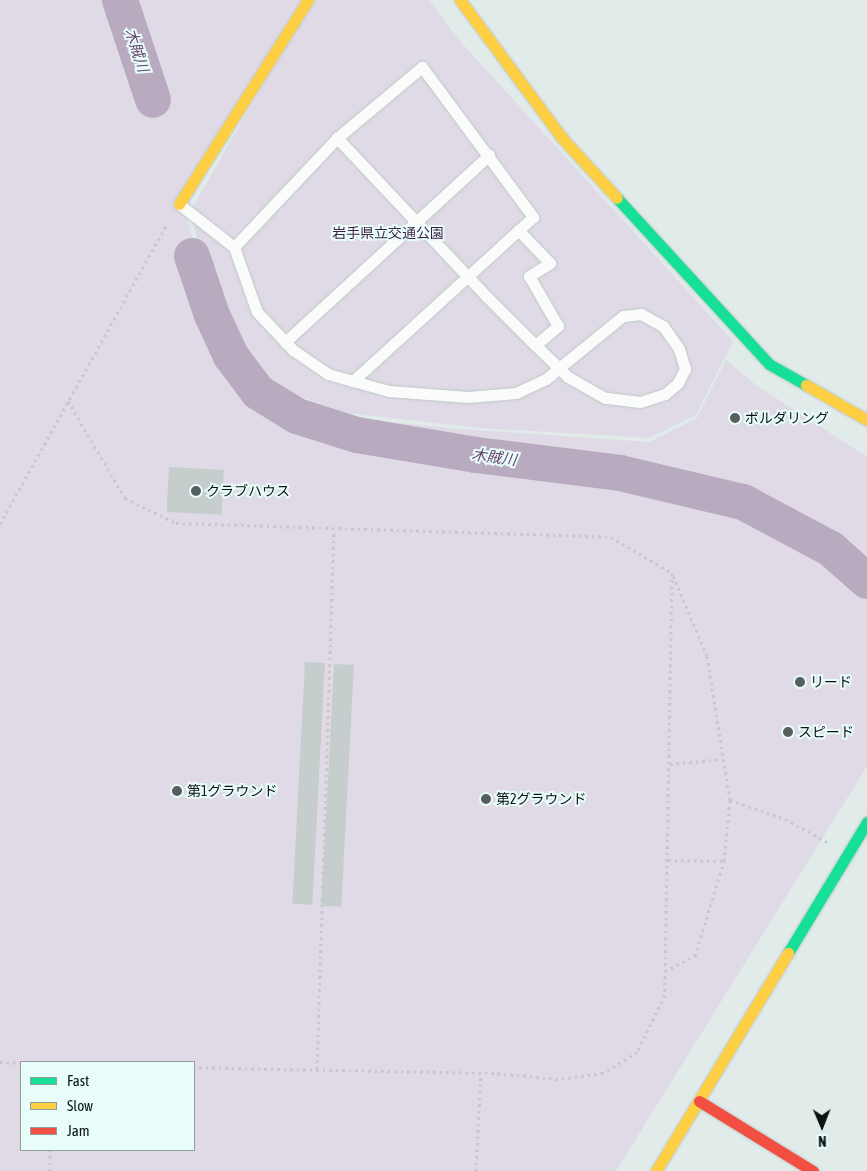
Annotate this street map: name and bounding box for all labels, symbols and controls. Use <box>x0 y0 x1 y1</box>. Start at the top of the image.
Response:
water label: 木賊川 <box>121 26 153 74</box>
park label: 岩手県立交通公園 <box>332 225 444 241</box>
place label: ボルダリング <box>745 410 829 426</box>
marker: ボルダリング <box>729 412 741 424</box>
water label: 木賊川 <box>470 445 518 469</box>
place label: クラブハウス <box>206 483 290 499</box>
marker: クラブハウス <box>190 485 202 497</box>
place label: リード <box>810 674 852 690</box>
marker: リード <box>794 676 806 688</box>
place label: スピード <box>798 724 854 740</box>
marker: スピード <box>782 726 794 738</box>
place label: 第1グラウンド <box>187 783 278 799</box>
marker: 第1グラウンド <box>171 785 183 797</box>
place label: 第2グラウンド <box>496 791 587 807</box>
marker: 第2グラウンド <box>480 793 492 805</box>
legend <box>20 1061 195 1151</box>
text: Fast <box>67 1072 89 1089</box>
text: Slow <box>67 1097 93 1114</box>
north arrow <box>797 1101 847 1151</box>
text: Jam <box>67 1122 90 1139</box>
text: N <box>818 1133 827 1149</box>

